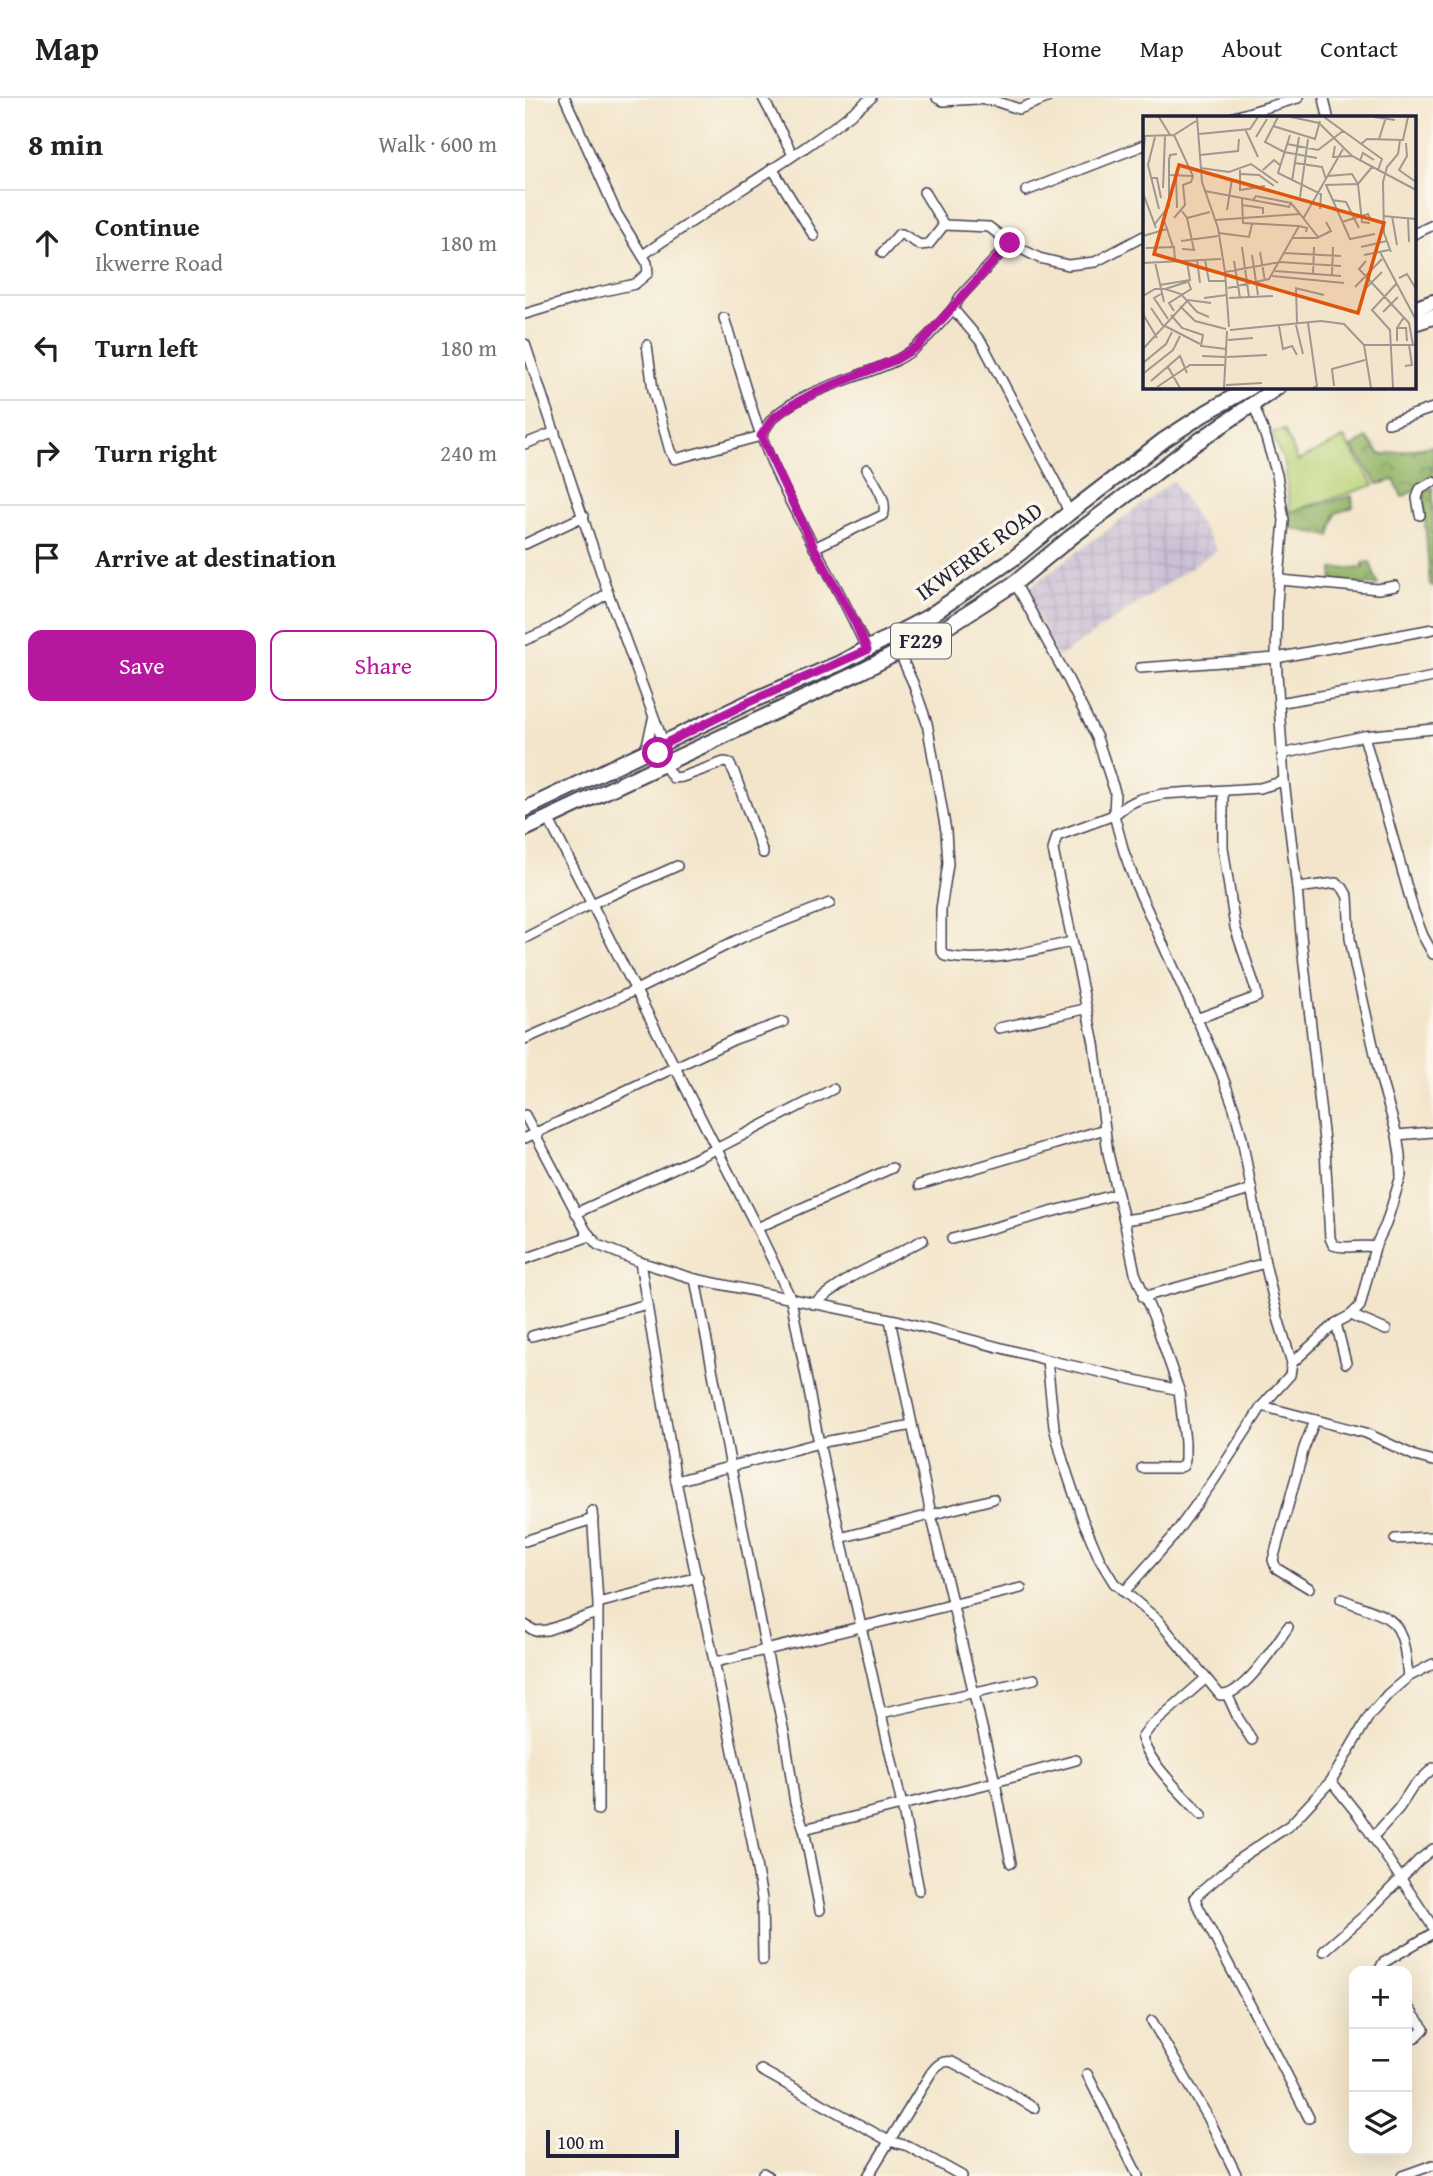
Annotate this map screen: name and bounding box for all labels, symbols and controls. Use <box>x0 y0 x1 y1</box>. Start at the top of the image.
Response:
text: Map <box>35 24 99 72</box>
text: Home <box>1043 31 1102 66</box>
text: Map <box>1140 31 1184 66</box>
text: About <box>1222 31 1282 66</box>
text: Contact <box>1320 31 1398 66</box>
inset map <box>1143 116 1415 388</box>
text: 8 min <box>28 122 103 166</box>
text: Walk · 600 m <box>378 127 497 160</box>
text: Continue <box>95 207 200 246</box>
icon: ahead <box>28 224 66 262</box>
text: 180 m <box>440 226 497 259</box>
route end <box>994 227 1025 258</box>
text: Ikwerre Road <box>95 246 223 279</box>
text: Turn left <box>95 328 198 367</box>
icon: left <box>28 329 66 367</box>
text: 180 m <box>440 331 497 364</box>
text: Turn right <box>95 433 217 472</box>
icon: right <box>28 434 66 472</box>
text: 240 m <box>440 436 497 469</box>
street label: IKWERRE ROAD <box>909 493 1049 608</box>
text: Arrive at destination <box>95 538 336 577</box>
icon: arrive <box>28 539 66 577</box>
road number: F229 <box>891 624 951 658</box>
button: Save <box>28 630 256 701</box>
button: Share <box>270 630 497 701</box>
route start <box>642 737 673 768</box>
map controls <box>1349 1966 1412 2155</box>
button: + <box>1349 1966 1412 2029</box>
button: − <box>1349 2029 1412 2092</box>
button: layers <box>1349 2092 1412 2155</box>
scale bar <box>546 2127 679 2159</box>
text: 100 m <box>557 2128 604 2156</box>

